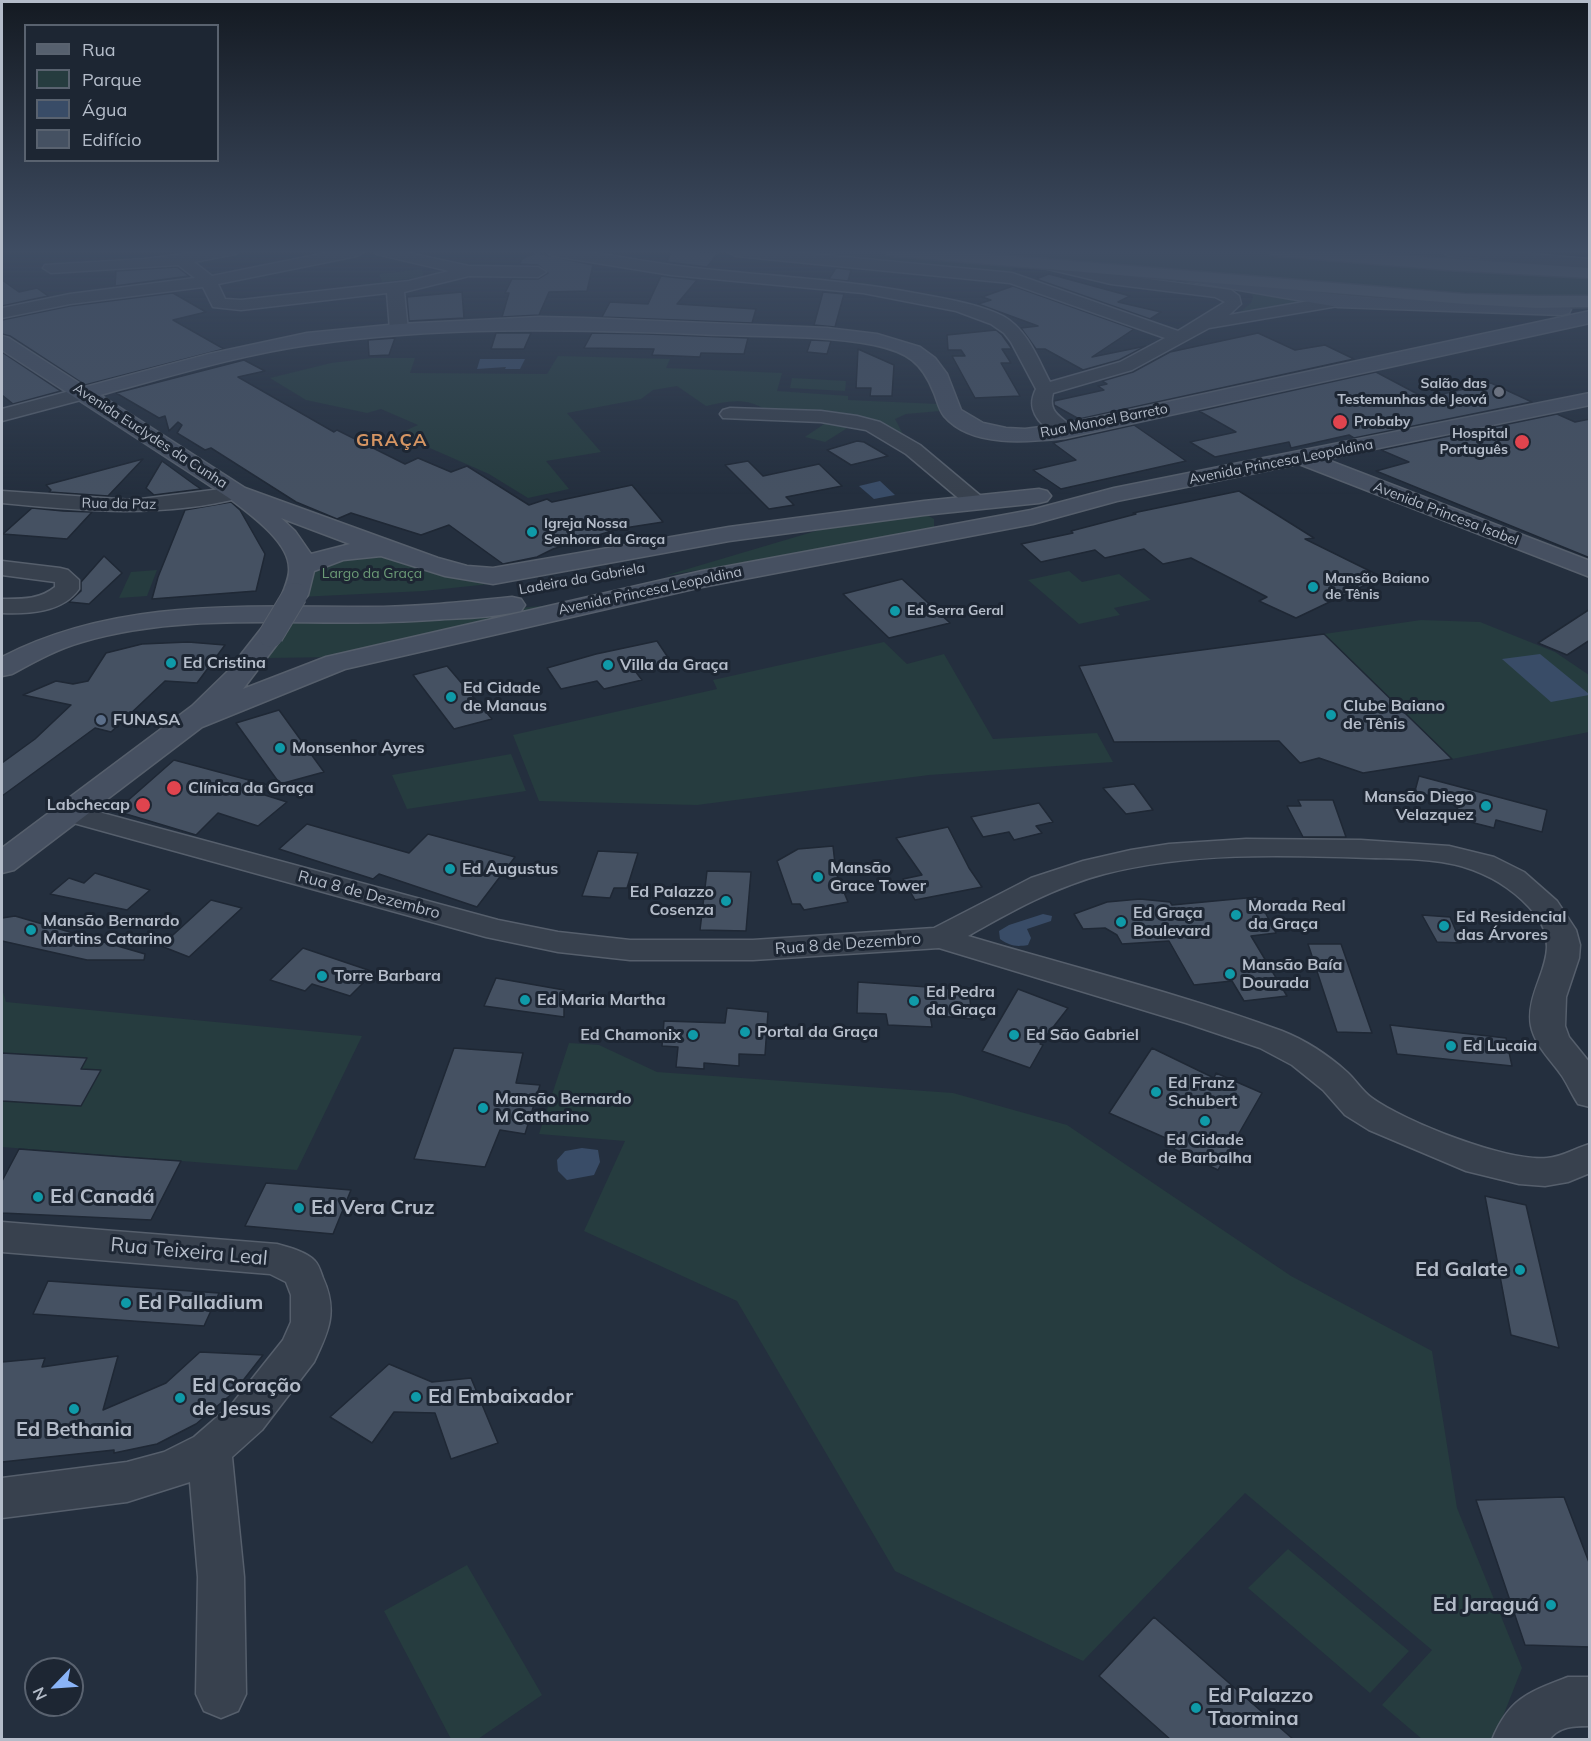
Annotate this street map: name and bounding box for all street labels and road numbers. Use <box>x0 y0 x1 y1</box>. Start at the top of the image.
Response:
street label: Avenida Euclydes da Cunha <box>70 380 230 492</box>
street label: Rua Manoel Barreto <box>1039 400 1169 442</box>
street label: Avenida Princesa Leopoldina <box>1188 436 1374 488</box>
street label: Avenida Princesa Isabel <box>1371 479 1521 549</box>
street label: Rua da Paz <box>82 495 156 513</box>
street label: Ladeira da Gabriela <box>518 560 646 598</box>
street label: Avenida Princesa Leopoldina <box>557 563 743 619</box>
street label: Rua 8 de Dezembro <box>296 867 442 923</box>
street label: Rua 8 de Dezembro <box>774 929 922 959</box>
street label: Rua Teixeira Leal <box>109 1233 269 1271</box>

